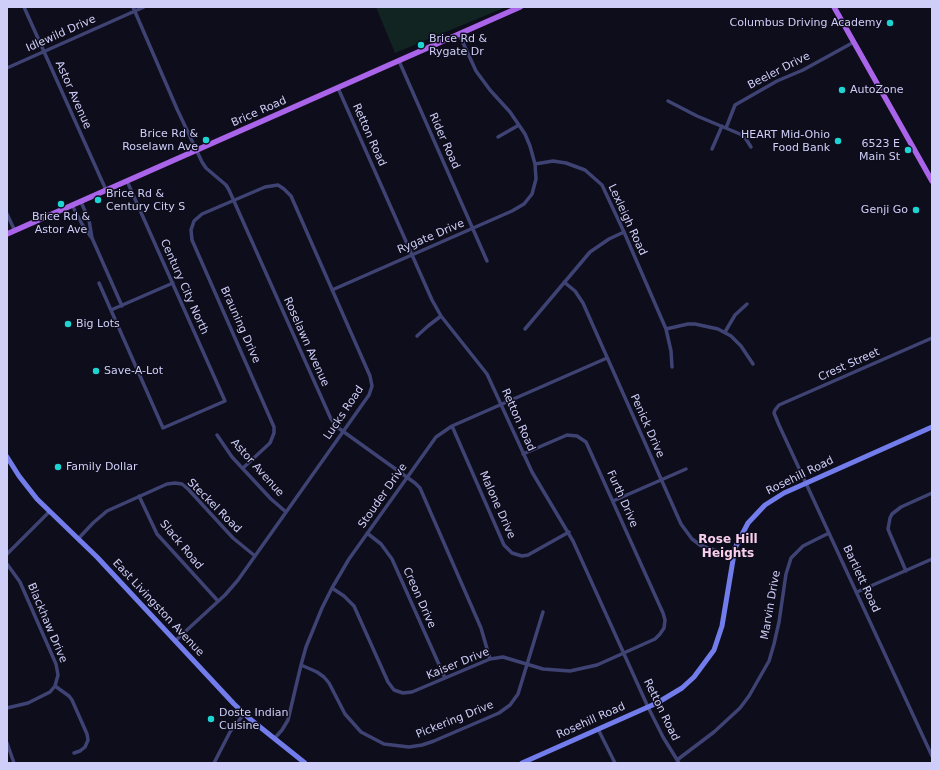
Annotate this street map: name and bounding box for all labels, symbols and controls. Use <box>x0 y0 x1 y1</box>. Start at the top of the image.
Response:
street label: Idlewild Drive <box>24 13 98 55</box>
place label: Columbus Driving Academy <box>730 16 882 30</box>
marker: Columbus Driving Academy <box>885 18 895 28</box>
place label: Brice Rd & Rygate Dr <box>429 32 487 58</box>
marker: Brice Rd & Rygate Dr <box>416 40 426 50</box>
street label: Beeler Drive <box>746 50 812 92</box>
street label: Astor Avenue <box>52 59 94 131</box>
place label: AutoZone <box>850 83 904 97</box>
marker: AutoZone <box>837 85 847 95</box>
street label: Brice Road <box>229 94 289 130</box>
street label: Retton Road <box>349 102 389 168</box>
street label: Rider Road <box>426 111 462 171</box>
place label: Brice Rd & Roselawn Ave <box>122 127 198 153</box>
place label: HEART Mid-Ohio Food Bank <box>741 128 830 154</box>
marker: Brice Rd & Roselawn Ave <box>201 135 211 145</box>
marker: HEART Mid-Ohio Food Bank <box>833 136 843 146</box>
place label: 6523 E Main St <box>859 137 900 163</box>
marker: 6523 E Main St <box>903 145 913 155</box>
street label: Lexleigh Road <box>605 182 649 258</box>
place label: Brice Rd & Century City S <box>106 187 185 213</box>
marker: Brice Rd & Century City S <box>93 195 103 205</box>
marker: Brice Rd & Astor Ave <box>56 199 66 209</box>
place label: Genji Go <box>861 203 908 217</box>
marker: Genji Go <box>911 205 921 215</box>
place label: Brice Rd & Astor Ave <box>32 210 90 236</box>
street label: Rygate Drive <box>396 217 466 257</box>
street label: Century City North <box>157 237 211 337</box>
street label: Brauning Drive <box>217 285 263 365</box>
street label: Roselawn Avenue <box>280 295 332 389</box>
place label: Big Lots <box>76 317 120 331</box>
marker: Big Lots <box>63 319 73 329</box>
street label: Crest Street <box>816 346 882 384</box>
place label: Save-A-Lot <box>104 364 163 378</box>
marker: Save-A-Lot <box>91 366 101 376</box>
street label: Lucks Road <box>321 384 367 442</box>
street label: Retton Road <box>498 387 538 453</box>
street label: Penick Drive <box>627 392 667 460</box>
street label: Astor Avenue <box>228 436 286 500</box>
street label: Rosehill Road <box>764 454 836 498</box>
place label: Family Dollar <box>66 460 137 474</box>
street label: Stouder Drive <box>356 461 410 531</box>
marker: Family Dollar <box>53 462 63 472</box>
street label: Furth Drive <box>603 468 641 530</box>
street label: Malone Drive <box>476 469 518 541</box>
street label: Steckel Road <box>184 476 244 536</box>
street label: Slack Road <box>157 518 205 572</box>
district label: Rose Hill Heights <box>698 533 758 561</box>
street label: Bartlett Road <box>840 543 882 615</box>
street label: East Livingston Avenue <box>110 557 206 659</box>
street label: Creon Drive <box>400 566 438 630</box>
street label: Marvin Drive <box>758 569 784 641</box>
street label: Blackhaw Drive <box>24 581 70 665</box>
street label: Kaiser Drive <box>425 645 491 683</box>
street label: Retton Road <box>640 677 682 743</box>
street label: Pickering Drive <box>414 698 496 742</box>
street label: Rosehill Road <box>555 700 627 742</box>
place label: Doste Indian Cuisine <box>219 706 288 732</box>
marker: Doste Indian Cuisine <box>206 714 216 724</box>

